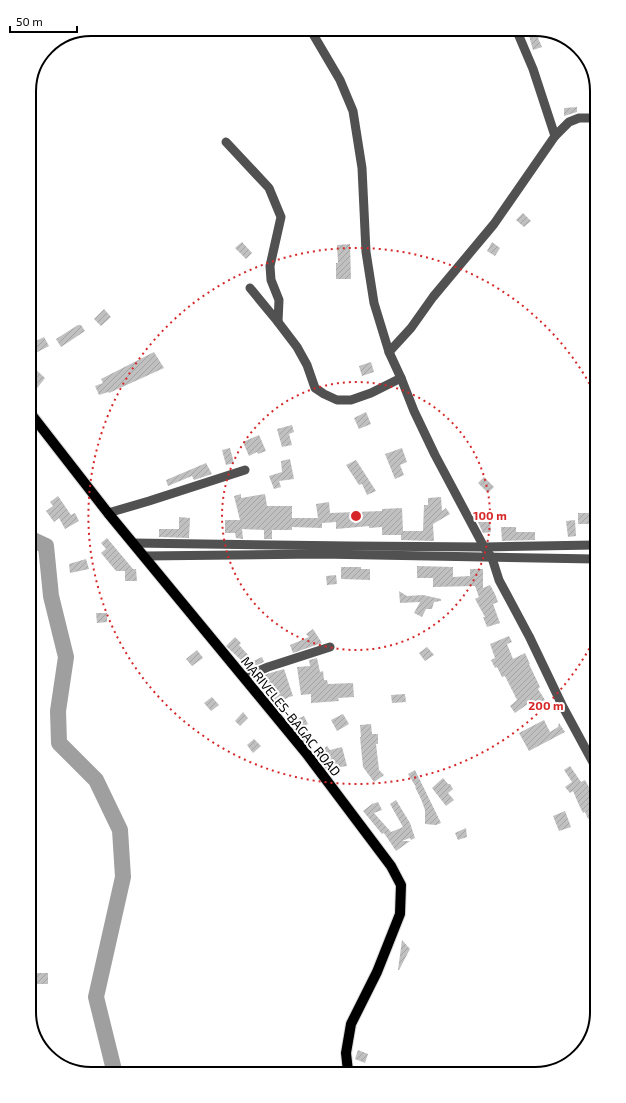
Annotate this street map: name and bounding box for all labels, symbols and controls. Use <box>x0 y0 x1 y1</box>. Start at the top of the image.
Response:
scale bar <box>10 8 77 34</box>
text: 50 m <box>16 14 43 28</box>
text: 100 m <box>473 508 507 522</box>
centre of rings <box>349 509 363 523</box>
street label: MARIVELES-BAGAC ROAD <box>238 653 344 779</box>
text: 200 m <box>528 698 564 712</box>

